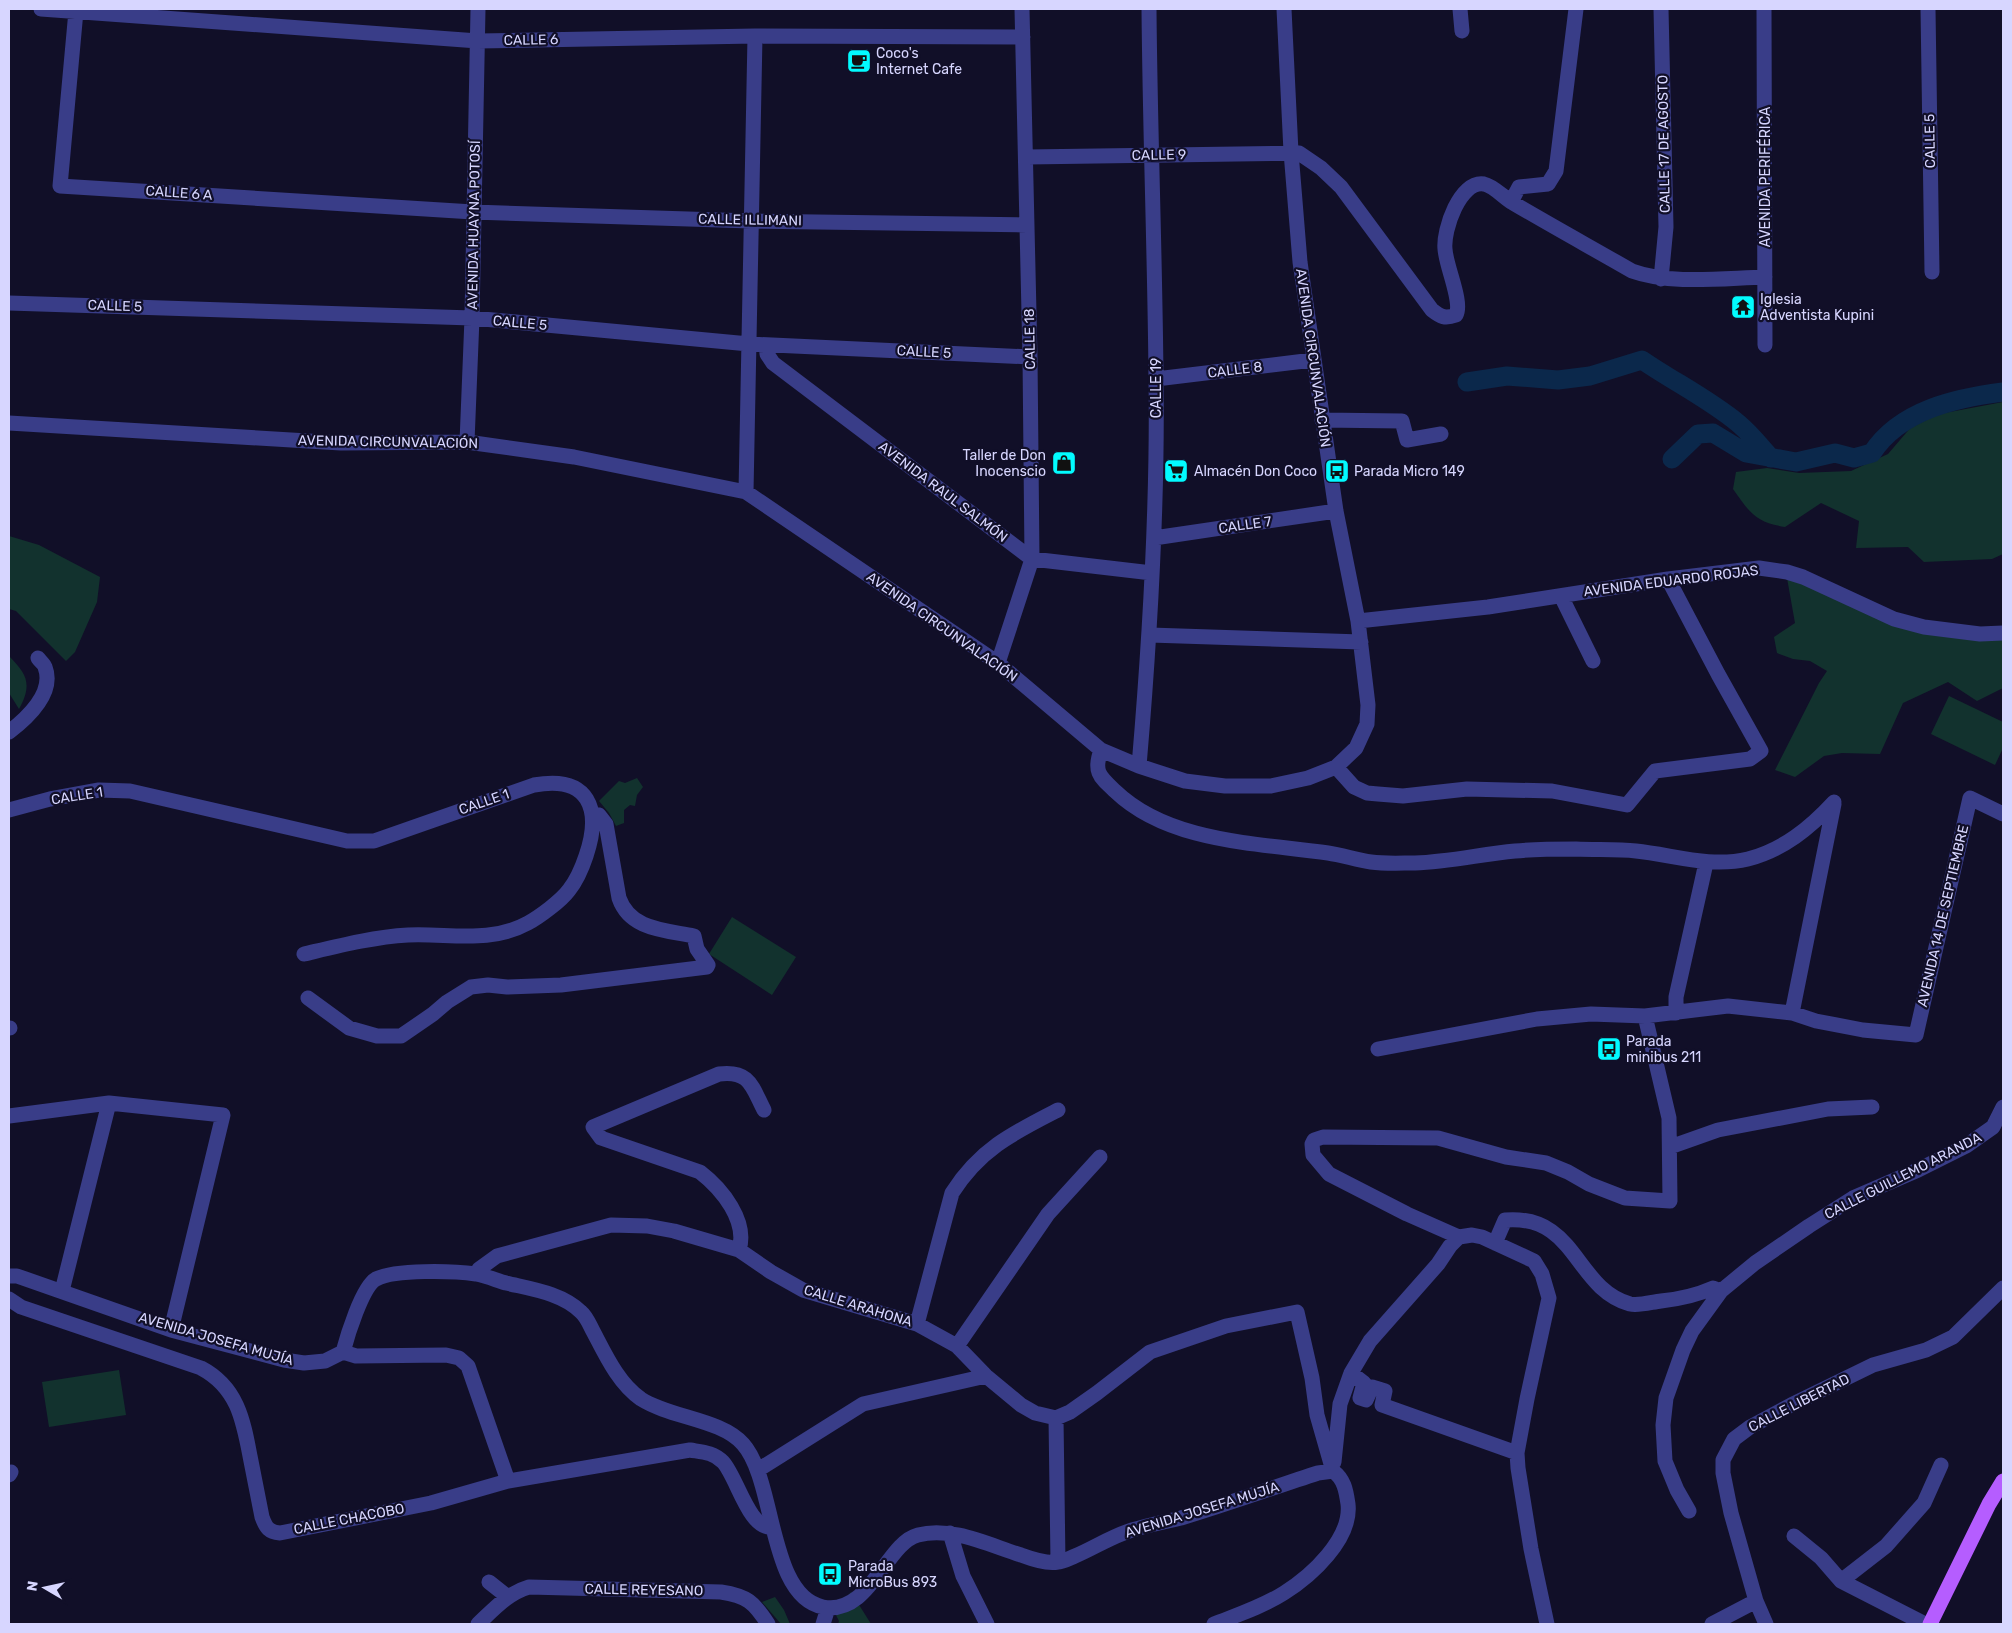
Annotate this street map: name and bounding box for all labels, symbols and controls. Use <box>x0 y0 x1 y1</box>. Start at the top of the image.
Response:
street label: CALLE 6 <box>503 31 559 49</box>
place label: Coco's Internet Cafe <box>876 45 962 78</box>
cafe icon: Coco's Internet Cafe <box>846 48 872 74</box>
street label: CALLE 17 DE AGOSTO <box>1654 75 1674 213</box>
street label: AVENIDA PERIFÉRICA <box>1756 106 1774 247</box>
street label: CALLE 5 <box>1921 114 1939 168</box>
street label: AVENIDA HUAYNA POTOSÍ <box>463 139 484 310</box>
street label: CALLE 9 <box>1132 146 1186 164</box>
street label: CALLE 6 A <box>145 182 214 204</box>
street label: CALLE ILLIMANI <box>698 211 802 229</box>
street label: AVENIDA CIRCUNVALACIÓN <box>1292 267 1335 448</box>
place label: Iglesia Adventista Kupini <box>1760 291 1874 324</box>
temple icon: Iglesia Adventista Kupini <box>1730 294 1756 320</box>
street label: CALLE 5 <box>87 297 143 315</box>
street label: CALLE 18 <box>1021 308 1039 370</box>
street label: CALLE 5 <box>492 312 548 334</box>
street label: CALLE 5 <box>896 342 952 362</box>
street label: CALLE 19 <box>1148 358 1165 418</box>
street label: CALLE 8 <box>1207 358 1264 382</box>
street label: AVENIDA CIRCUNVALACIÓN <box>298 431 478 452</box>
street label: AVENIDA RAUL SALMÓN <box>875 437 1011 546</box>
place label: Taller de Don Inocenscio <box>963 447 1046 480</box>
shop icon: Taller de Don Inocenscio <box>1051 450 1077 476</box>
supermarket icon: Almacén Don Coco <box>1163 458 1189 484</box>
bus stop icon: Parada Micro 149 <box>1324 458 1350 484</box>
place label: Almacén Don Coco <box>1194 463 1317 480</box>
place label: Parada Micro 149 <box>1354 463 1465 480</box>
street label: CALLE 7 <box>1217 513 1273 537</box>
street label: AVENIDA EDUARDO ROJAS <box>1583 562 1760 600</box>
street label: AVENIDA CIRCUNVALACIÓN <box>863 568 1021 686</box>
street label: CALLE 1 <box>50 784 104 808</box>
street label: CALLE 1 <box>457 785 511 819</box>
street label: AVENIDA 14 DE SEPTIEMBRE <box>1914 823 1972 1009</box>
place label: Parada minibus 211 <box>1626 1033 1701 1066</box>
bus stop icon: Parada minibus 211 <box>1596 1036 1622 1062</box>
street label: CALLE GUILLEMO ARANDA <box>1822 1129 1985 1223</box>
street label: CALLE ARAHONA <box>802 1281 915 1331</box>
street label: AVENIDA JOSEFA MUJÍA <box>137 1308 296 1369</box>
street label: CALLE LIBERTAD <box>1746 1370 1852 1436</box>
street label: AVENIDA JOSEFA MUJÍA <box>1123 1477 1282 1542</box>
street label: CALLE CHACOBO <box>292 1500 406 1538</box>
place label: Parada MicroBus 893 <box>848 1558 937 1591</box>
bus stop icon: Parada MicroBus 893 <box>817 1561 843 1587</box>
north arrow <box>20 1563 70 1613</box>
text: N <box>23 1580 42 1592</box>
street label: CALLE REYESANO <box>585 1580 703 1600</box>

